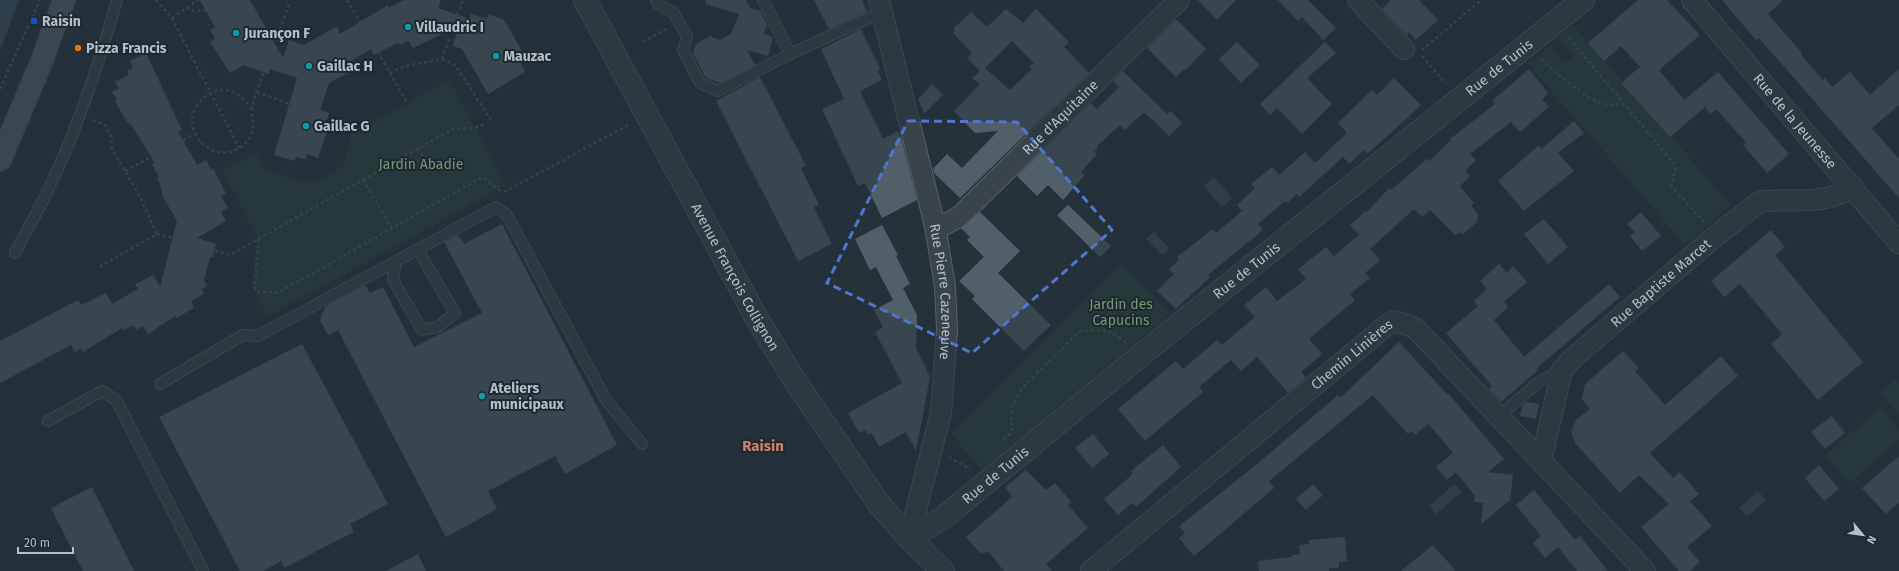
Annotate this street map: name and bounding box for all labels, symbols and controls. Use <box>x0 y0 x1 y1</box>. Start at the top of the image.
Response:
place label: Raisin <box>42 13 81 30</box>
marker: Raisin <box>29 16 39 26</box>
place label: Villaudric I <box>415 19 484 36</box>
marker: Villaudric I <box>403 22 413 32</box>
place label: Jurançon F <box>243 25 310 43</box>
marker: Jurançon F <box>231 28 241 38</box>
street label: Rue de Tunis <box>1462 35 1536 100</box>
place label: Pizza Francis <box>86 40 167 57</box>
marker: Pizza Francis <box>73 43 83 53</box>
place label: Mauzac <box>504 48 552 65</box>
marker: Mauzac <box>491 51 501 61</box>
place label: Gaillac H <box>317 58 373 75</box>
marker: Gaillac H <box>304 61 314 71</box>
street label: Rue de la Jeunesse <box>1750 70 1840 172</box>
street label: Rue d'Aquitaine <box>1019 76 1102 158</box>
place label: Gaillac G <box>314 118 370 135</box>
marker: Gaillac G <box>301 121 311 131</box>
park label: Jardin Abadie <box>379 156 463 173</box>
street label: Avenue François Collignon <box>688 200 783 354</box>
street label: Rue Pierre Cazeneuve <box>926 222 956 360</box>
street label: Rue Baptiste Marcet <box>1607 235 1715 331</box>
street label: Rue de Tunis <box>1209 238 1284 302</box>
park label: Jardin des Capucins <box>1089 296 1153 329</box>
street label: Chemin Linières <box>1307 315 1396 393</box>
place label: Ateliers municipaux <box>489 380 564 413</box>
marker: Ateliers municipaux <box>477 391 487 401</box>
district label: Raisin <box>742 437 784 455</box>
street label: Rue de Tunis <box>958 442 1032 507</box>
north arrow <box>1843 515 1883 555</box>
scale bar <box>18 529 73 555</box>
text: N <box>1864 533 1879 546</box>
text: 20 m <box>24 536 50 550</box>

